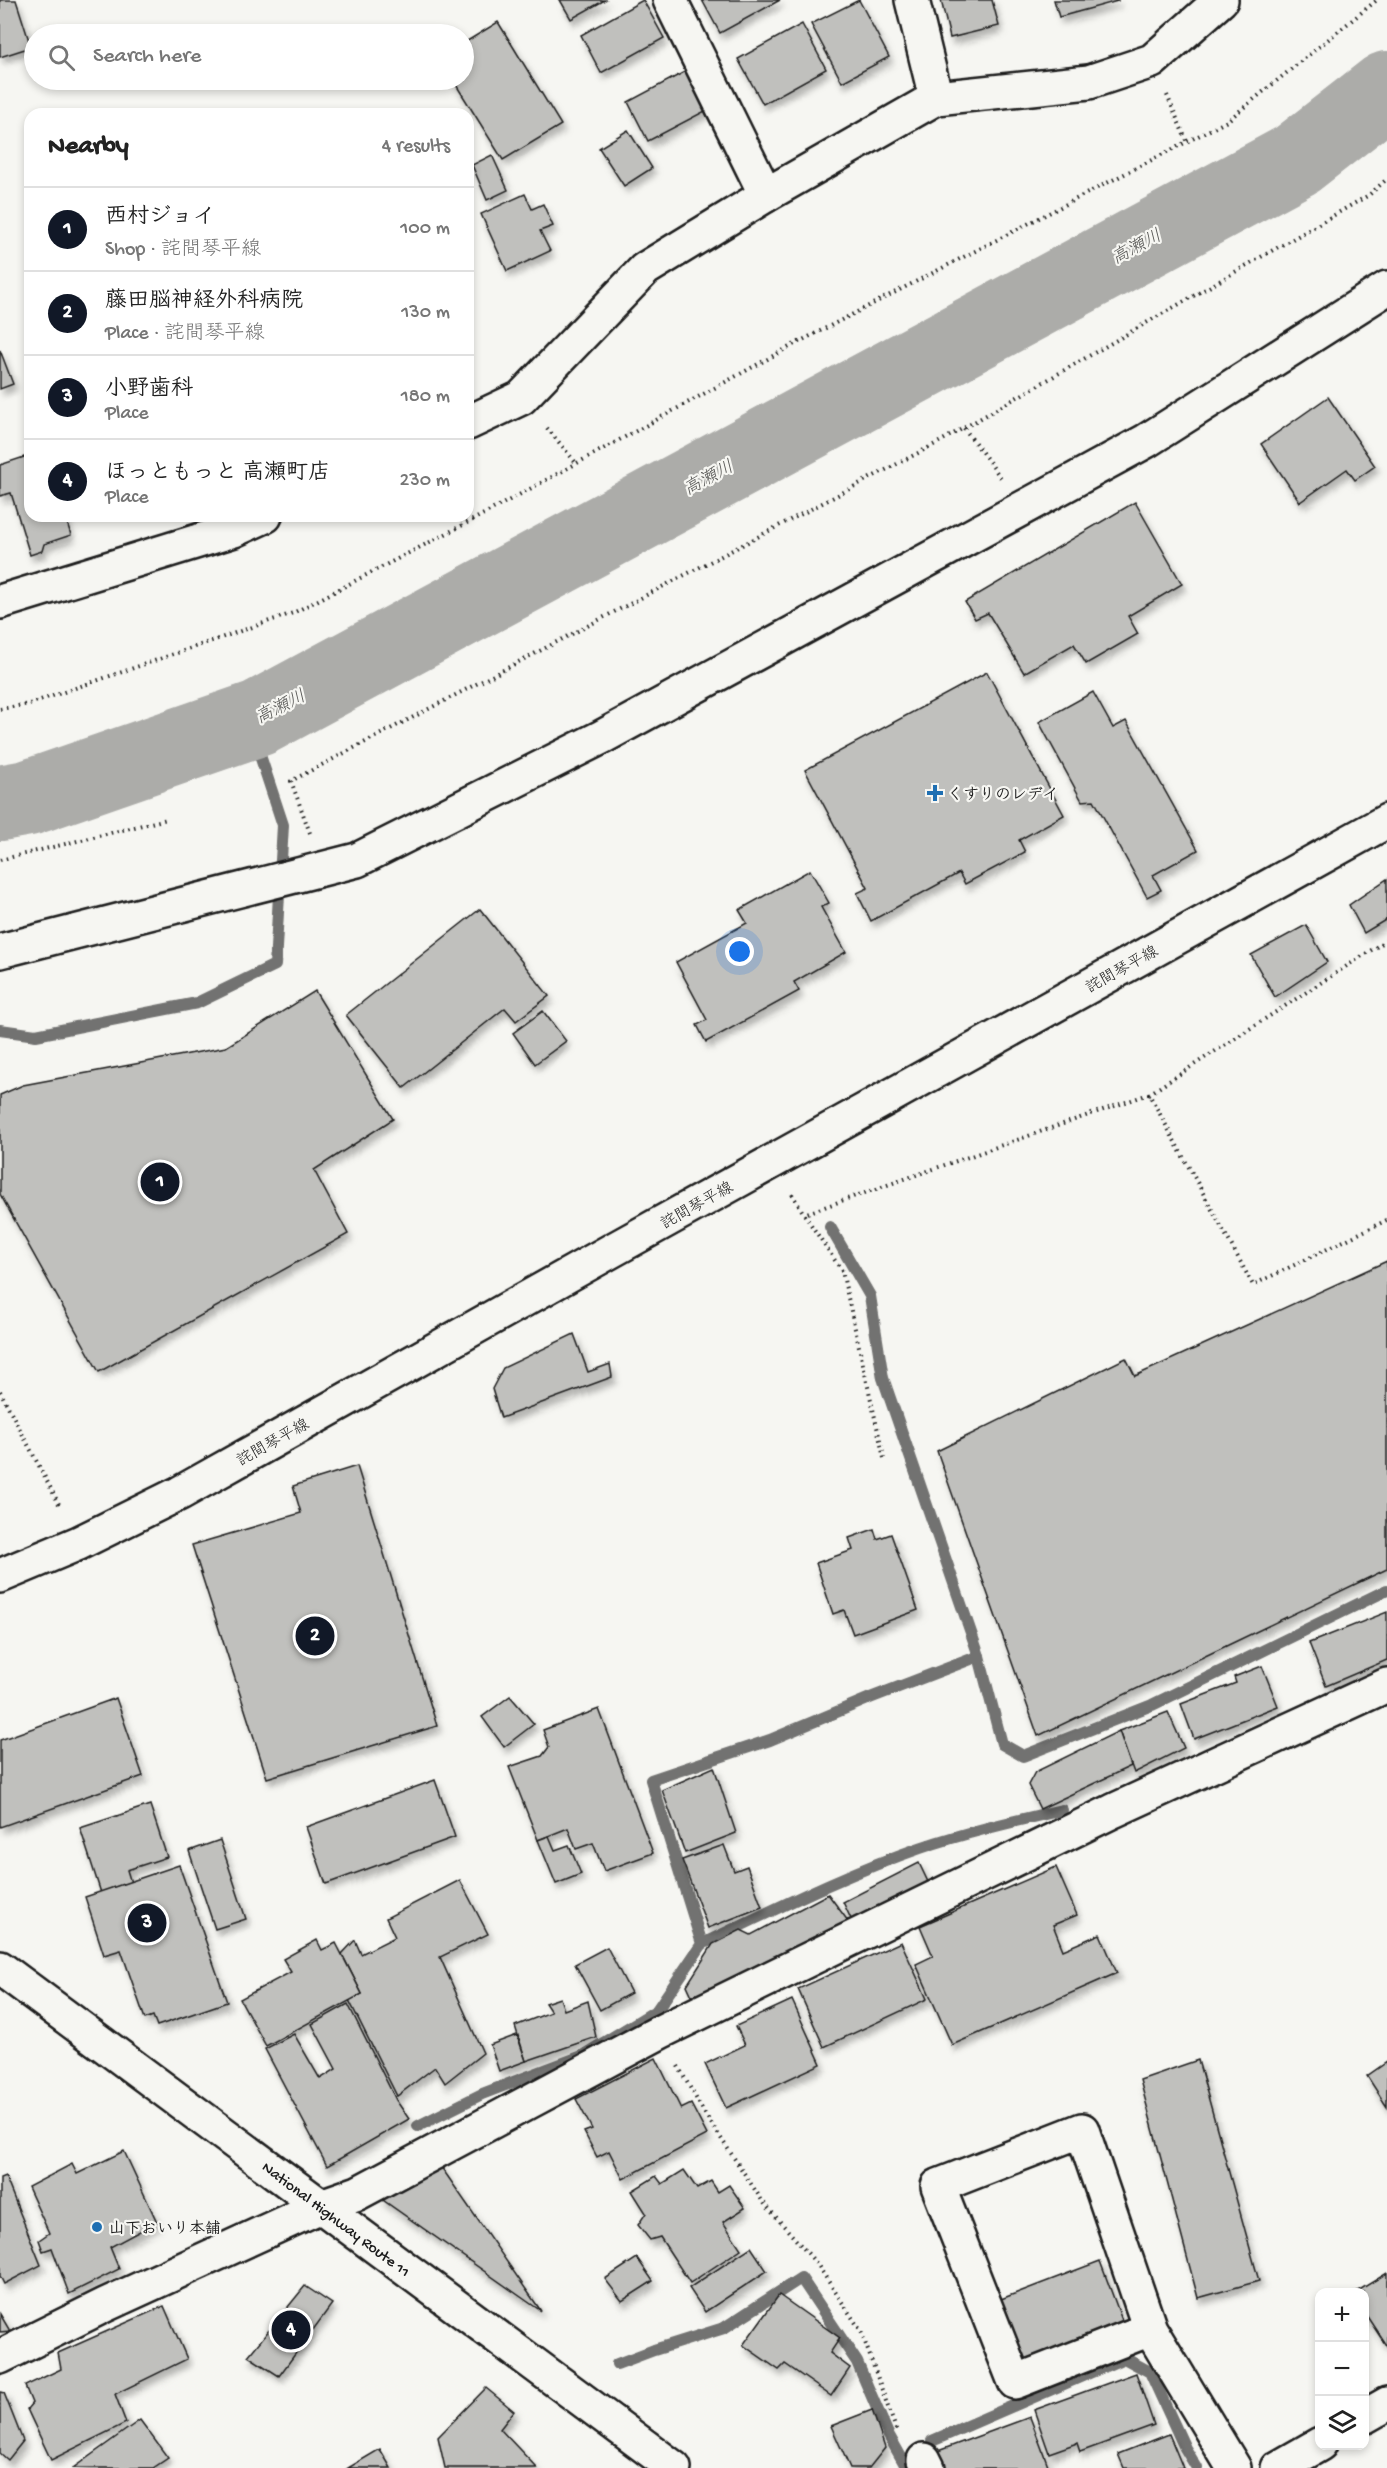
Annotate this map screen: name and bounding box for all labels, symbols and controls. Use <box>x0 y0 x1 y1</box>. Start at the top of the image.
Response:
search box <box>24 24 474 90</box>
icon: search <box>45 41 78 74</box>
text: Search here <box>93 44 201 70</box>
text: Nearby <box>48 132 129 163</box>
text: 4 results <box>382 136 450 159</box>
text: 西村ジョイ <box>105 205 215 231</box>
text: 1 <box>63 218 72 241</box>
text: 100 m <box>400 218 450 241</box>
water label: 高瀬川 <box>1108 225 1166 270</box>
text: Shop · 詫間琴平線 <box>105 239 261 262</box>
text: 藤田脳神経外科病院 <box>105 289 303 315</box>
text: 2 <box>63 302 72 325</box>
text: 130 m <box>401 302 450 325</box>
text: Place · 詫間琴平線 <box>105 323 264 346</box>
text: 小野歯科 <box>105 377 193 403</box>
text: 3 <box>62 386 73 409</box>
text: 180 m <box>401 386 450 409</box>
text: Place <box>105 403 149 426</box>
water label: 高瀬川 <box>680 456 738 501</box>
text: ほっともっと 高瀬町店 <box>105 461 330 487</box>
text: 4 <box>63 470 72 493</box>
text: 230 m <box>400 470 450 493</box>
text: Place <box>105 487 149 510</box>
water label: 高瀬川 <box>252 686 310 730</box>
marker: くすりのレデイ <box>928 786 942 800</box>
place label: くすりのレデイ <box>947 786 1059 806</box>
your location <box>725 937 754 966</box>
street label: 詫間琴平線 <box>1082 942 1162 999</box>
pin: 1 <box>140 1160 180 1204</box>
street label: 詫間琴平線 <box>657 1178 737 1235</box>
street label: 詫間琴平線 <box>233 1415 313 1472</box>
pin: 2 <box>296 1614 334 1658</box>
pin: 3 <box>128 1900 166 1946</box>
street label: National Highway Route 11 <box>257 2159 413 2283</box>
place label: 山下おいり本舗 <box>109 2219 221 2240</box>
marker: 山下おいり本舗 <box>90 2220 104 2234</box>
map controls <box>1315 2288 1369 2450</box>
button: + <box>1315 2288 1369 2342</box>
pin: 4 <box>272 2308 310 2352</box>
button: − <box>1315 2342 1369 2396</box>
button: layers <box>1315 2396 1369 2450</box>

